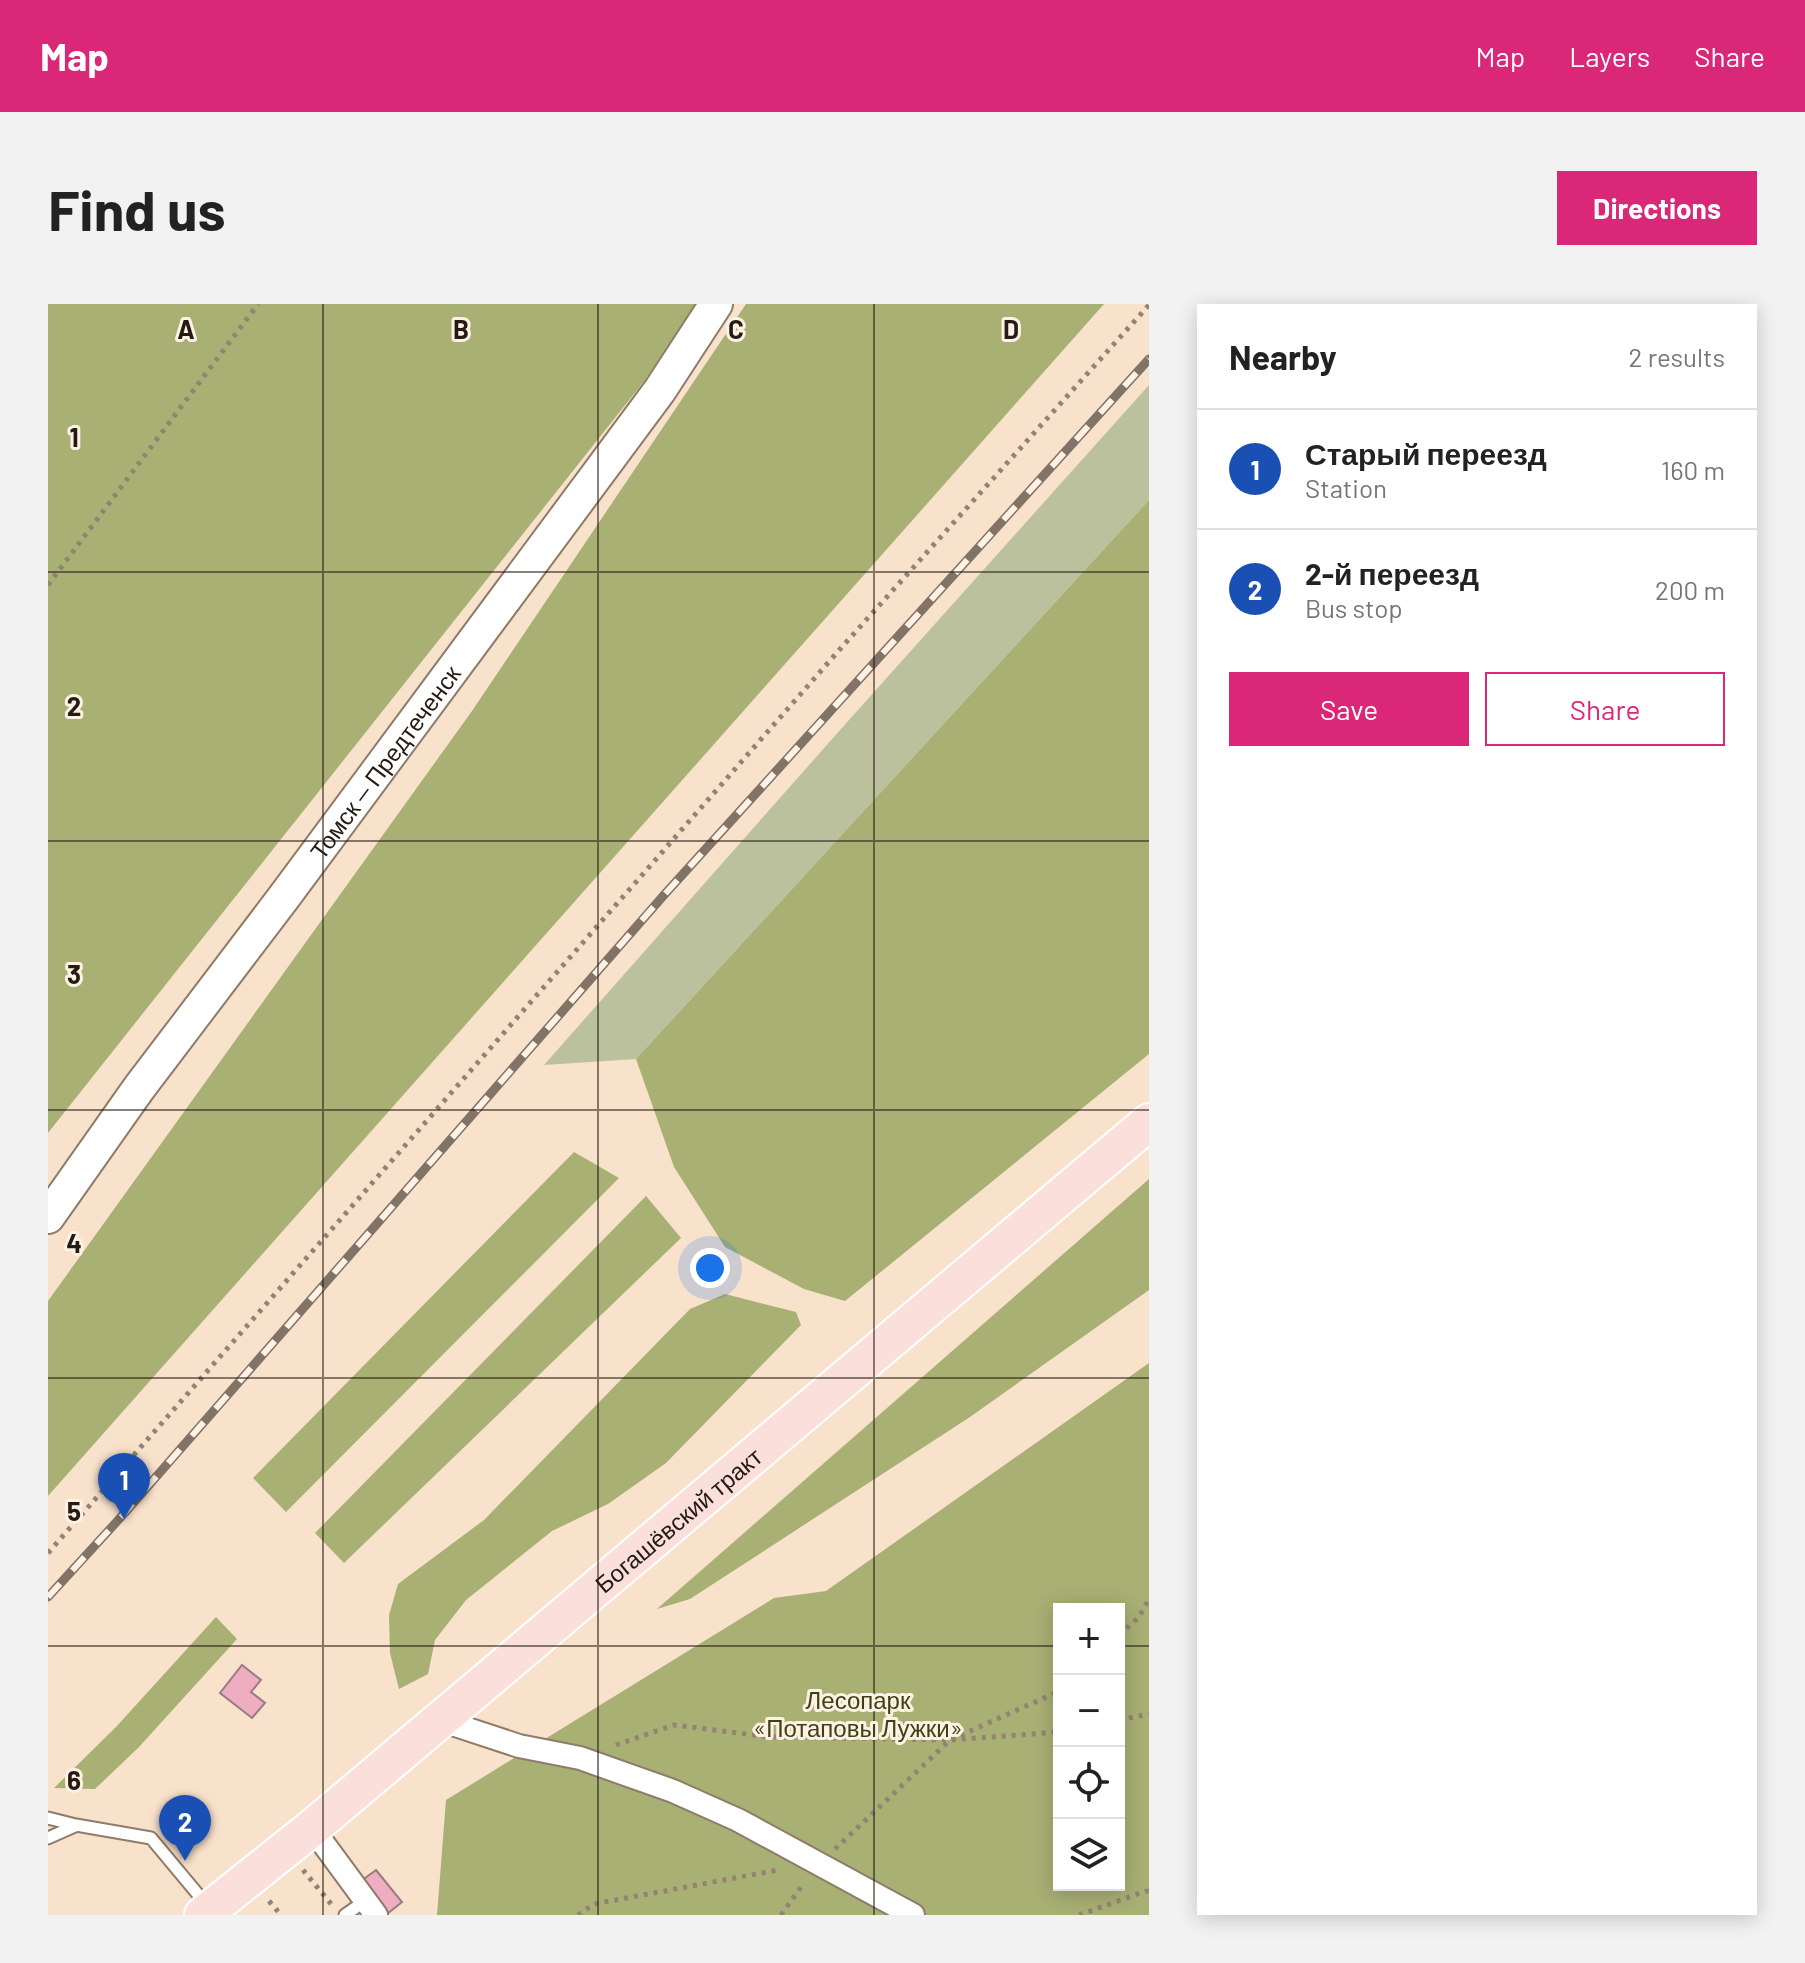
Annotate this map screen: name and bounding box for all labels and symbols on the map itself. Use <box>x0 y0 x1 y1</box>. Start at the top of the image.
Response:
text: A <box>177 313 195 344</box>
text: B <box>453 313 469 344</box>
text: C <box>728 313 744 344</box>
text: D <box>1003 313 1019 344</box>
text: 1 <box>69 421 79 452</box>
street label: Томск — Предтеченск <box>303 659 466 864</box>
text: 2 <box>67 690 81 721</box>
text: 3 <box>67 958 81 989</box>
text: 4 <box>66 1227 82 1258</box>
your location <box>690 1248 730 1288</box>
street label: Богашёвский тракт <box>588 1441 767 1598</box>
pin: 1 <box>98 1453 150 1519</box>
text: 5 <box>67 1495 81 1526</box>
park label: Лесопарк «Потаповы Лужки» <box>753 1685 963 1742</box>
text: 6 <box>67 1764 81 1795</box>
pin: 2 <box>159 1795 211 1861</box>

